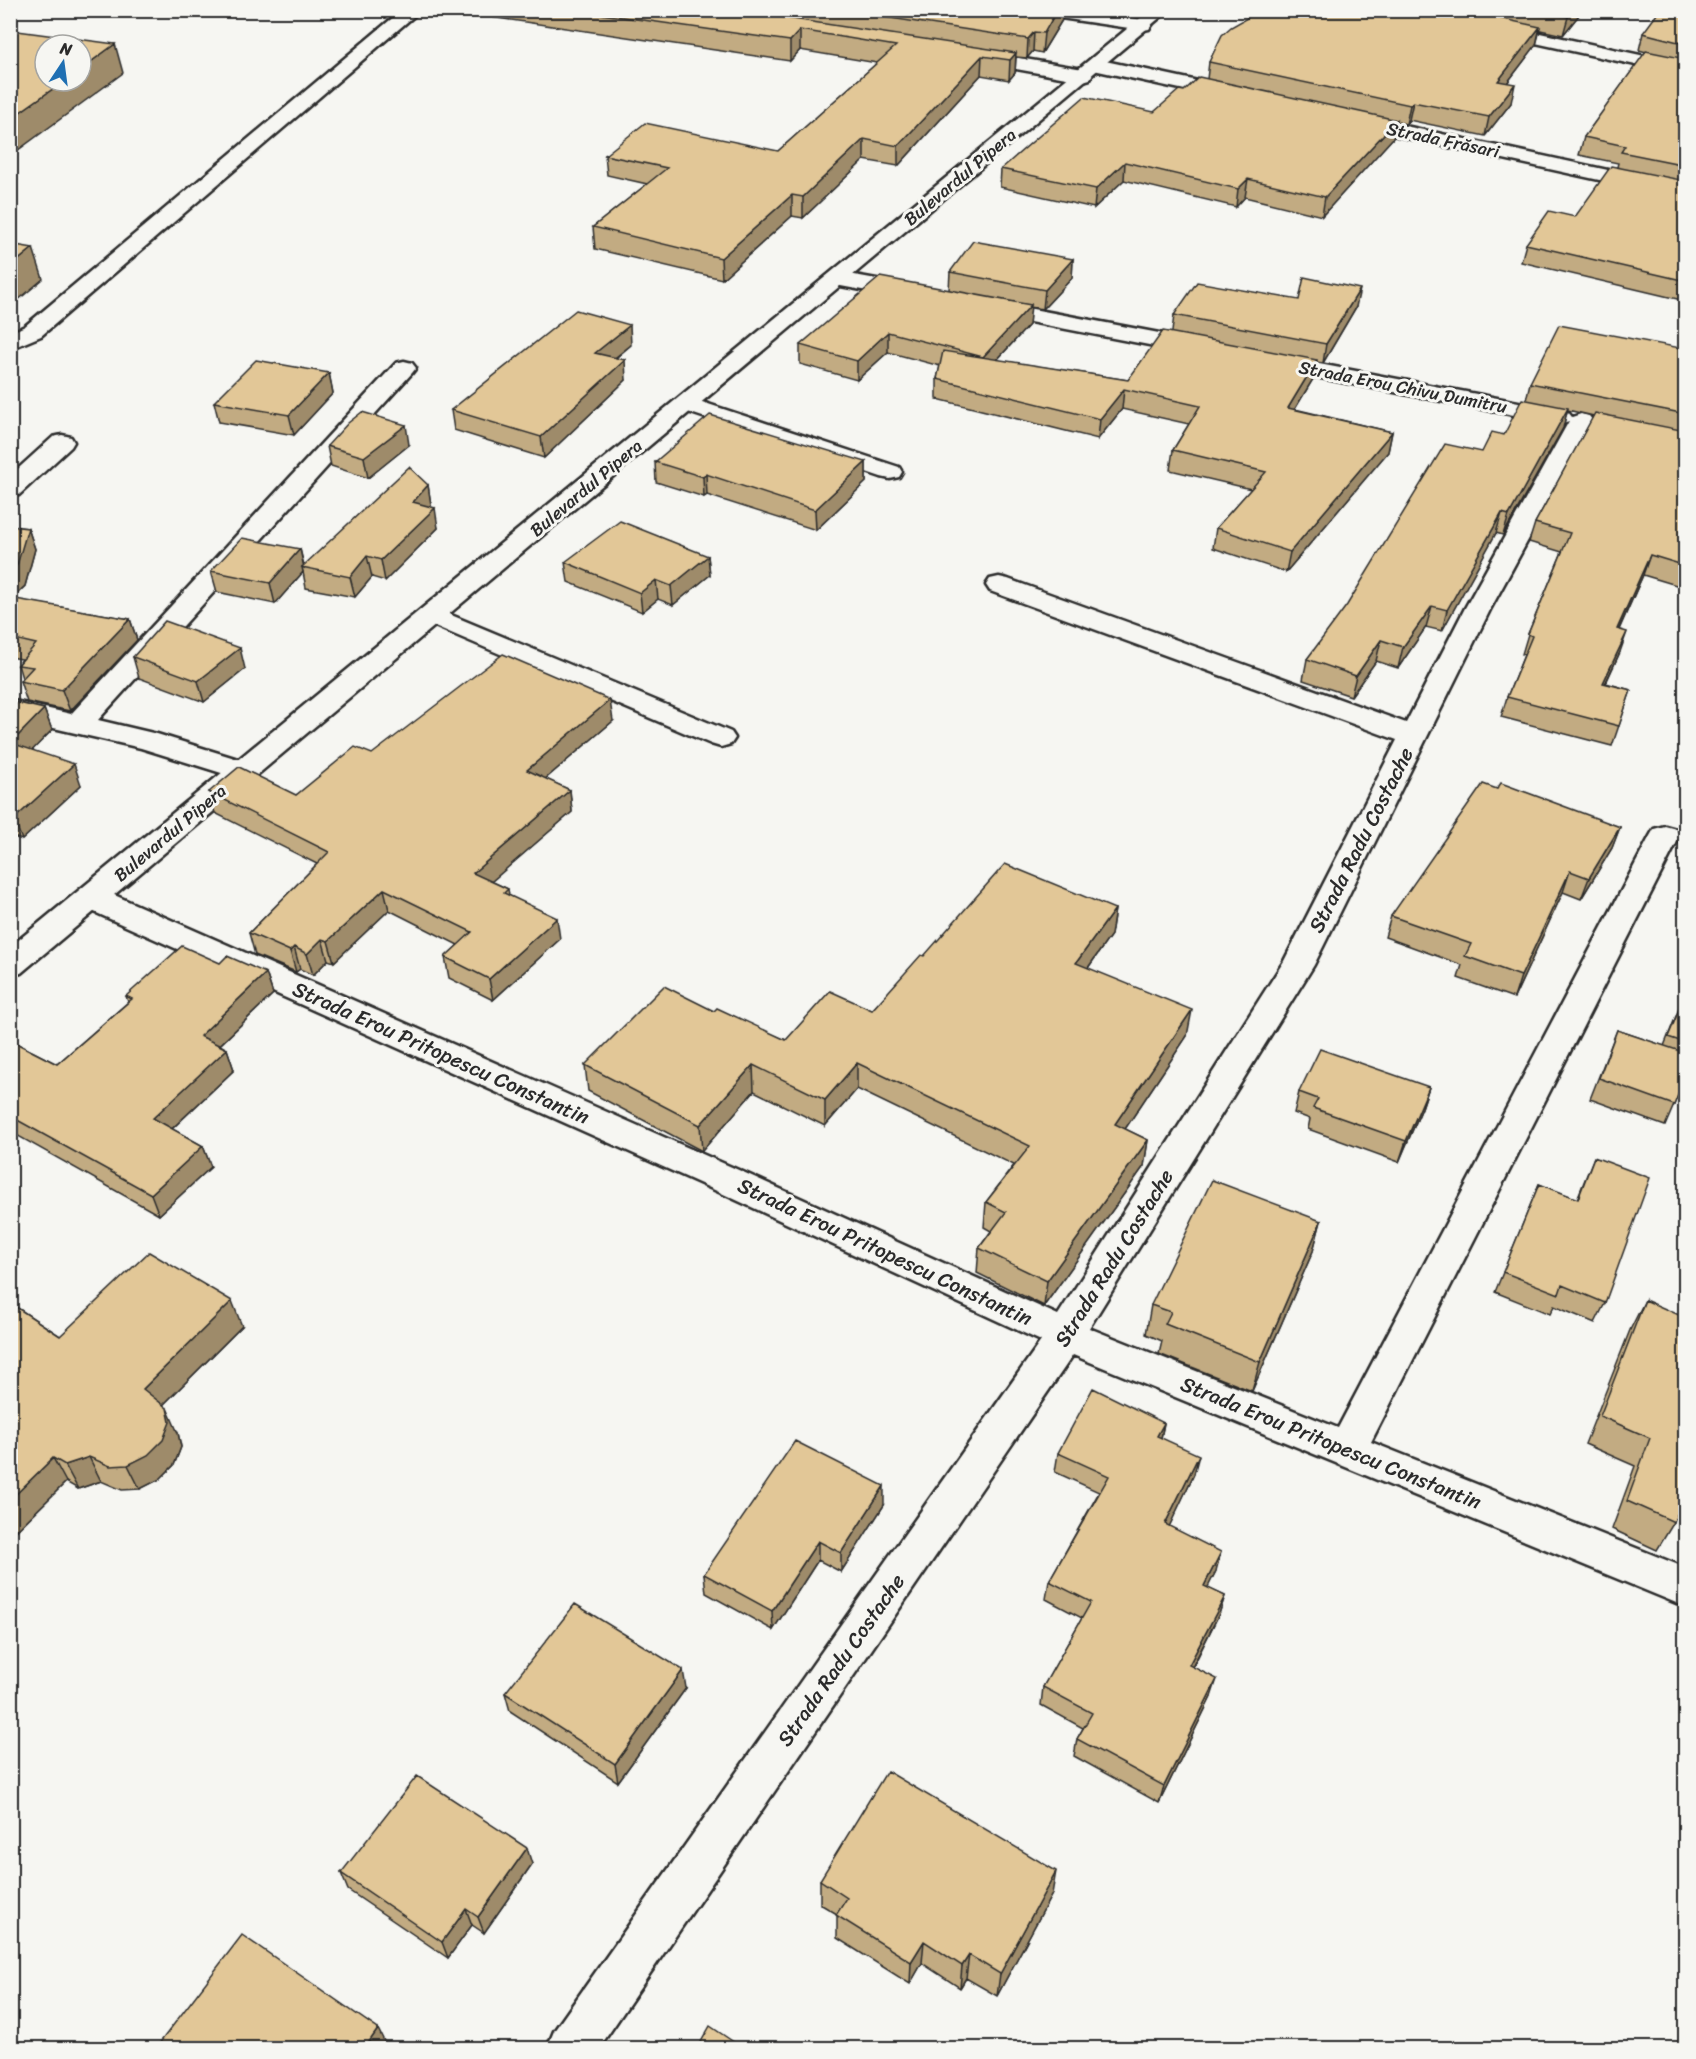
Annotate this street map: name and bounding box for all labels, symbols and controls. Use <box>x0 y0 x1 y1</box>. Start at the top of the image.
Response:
north arrow <box>33 33 93 93</box>
text: N <box>57 33 76 64</box>
street label: Strada Frăsari <box>1384 112 1503 168</box>
street label: Bulevardul Pipera <box>896 120 1024 234</box>
street label: Strada Erou Chivu Dumitru <box>1296 351 1510 423</box>
street label: Bulevardul Pipera <box>522 431 650 545</box>
street label: Strada Radu Costache <box>1298 740 1424 940</box>
street label: Bulevardul Pipera <box>106 776 234 890</box>
street label: Strada Erou Pritopescu Constantin <box>286 970 596 1136</box>
street label: Strada Radu Costache <box>1044 1161 1184 1355</box>
street label: Strada Erou Pritopescu Constantin <box>731 1167 1039 1337</box>
street label: Strada Erou Pritopescu Constantin <box>1175 1365 1487 1521</box>
street label: Strada Radu Costache <box>767 1565 915 1755</box>

